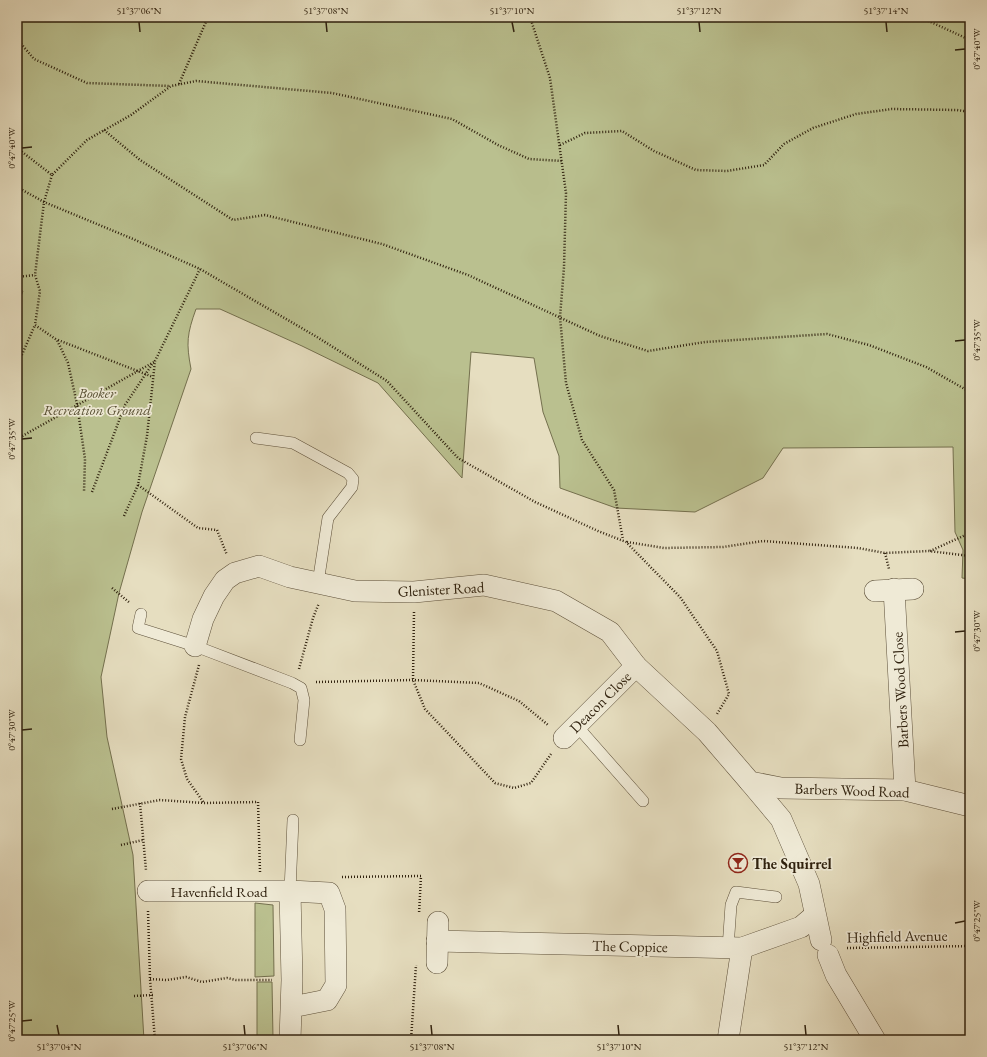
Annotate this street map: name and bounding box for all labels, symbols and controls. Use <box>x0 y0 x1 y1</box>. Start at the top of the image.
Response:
text: 51°37'06"N <box>117 4 162 17</box>
text: 51°37'08"N <box>304 4 349 17</box>
text: 51°37'10"N <box>490 4 535 17</box>
text: 51°37'12"N <box>677 4 722 17</box>
text: 51°37'14"N <box>864 4 909 17</box>
text: 0°47'40"W <box>970 27 983 70</box>
text: 0°47'40"W <box>5 126 18 169</box>
text: 0°47'35"W <box>970 318 983 361</box>
park label: Booker Recreation Ground <box>43 383 151 419</box>
text: 0°47'35"W <box>5 417 18 460</box>
street label: Glenister Road <box>397 577 485 601</box>
text: 0°47'30"W <box>970 609 983 652</box>
street label: Barbers Wood Close <box>887 631 913 749</box>
street label: Deacon Close <box>565 667 635 737</box>
text: 0°47'30"W <box>5 708 18 751</box>
street label: Barbers Wood Road <box>794 778 910 802</box>
bar icon: The Squirrel <box>727 852 749 874</box>
place label: The Squirrel <box>752 854 832 873</box>
street label: Havenfield Road <box>170 882 268 901</box>
text: 0°47'25"W <box>970 899 983 942</box>
street label: Highfield Avenue <box>846 926 948 946</box>
street label: The Coppice <box>592 936 668 956</box>
text: 0°47'25"W <box>5 999 18 1042</box>
text: 51°37'04"N <box>37 1040 82 1053</box>
text: 51°37'06"N <box>223 1040 268 1053</box>
text: 51°37'08"N <box>410 1040 455 1053</box>
text: 51°37'10"N <box>597 1040 642 1053</box>
text: 51°37'12"N <box>784 1040 829 1053</box>

